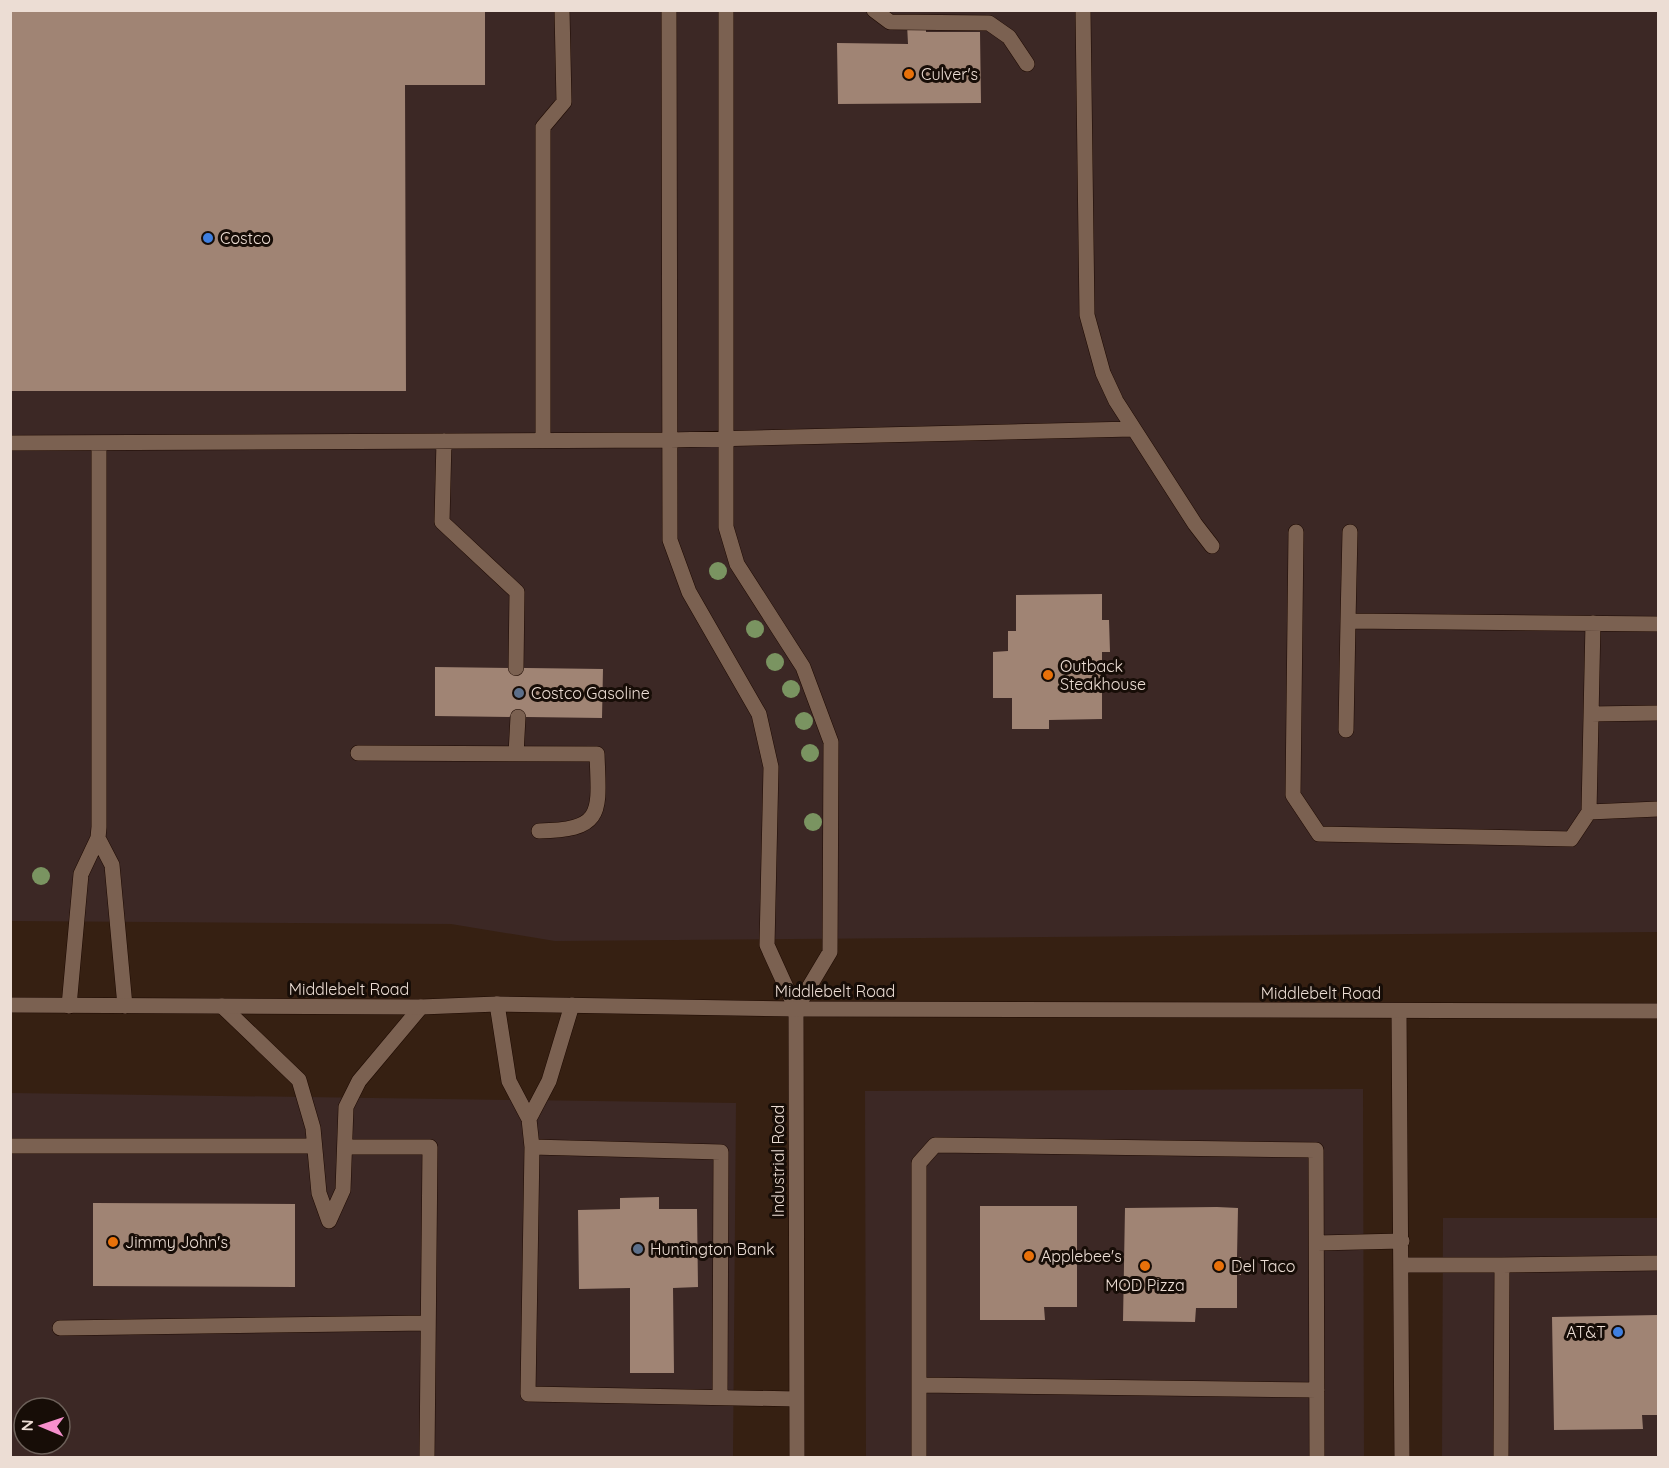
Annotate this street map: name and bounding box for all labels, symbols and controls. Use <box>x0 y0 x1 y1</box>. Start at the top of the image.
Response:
place label: Culver's <box>921 64 978 84</box>
marker: Culver's <box>902 67 916 81</box>
place label: Costco <box>220 228 271 248</box>
marker: Costco <box>201 231 215 245</box>
place label: Outback Steakhouse <box>1060 656 1146 694</box>
marker: Outback Steakhouse <box>1041 668 1055 682</box>
place label: Costco Gasoline <box>531 683 650 703</box>
marker: Costco Gasoline <box>512 686 526 700</box>
street label: Middlebelt Road <box>289 979 409 999</box>
street label: Middlebelt Road <box>775 981 895 1001</box>
street label: Middlebelt Road <box>1261 983 1381 1003</box>
street label: Industrial Road <box>768 1105 788 1217</box>
place label: Jimmy John's <box>125 1232 228 1252</box>
marker: Jimmy John's <box>106 1235 120 1249</box>
place label: Huntington Bank <box>650 1239 775 1259</box>
marker: Huntington Bank <box>631 1242 645 1256</box>
place label: Applebee's <box>1041 1246 1122 1266</box>
marker: Applebee's <box>1022 1249 1036 1263</box>
place label: Del Taco <box>1231 1256 1295 1276</box>
marker: MOD Pizza <box>1138 1259 1152 1273</box>
marker: Del Taco <box>1212 1259 1226 1273</box>
place label: MOD Pizza <box>1105 1275 1185 1295</box>
place label: AT&T <box>1566 1322 1606 1342</box>
marker: AT&T <box>1611 1325 1625 1339</box>
north arrow <box>12 1396 72 1456</box>
text: N <box>17 1419 37 1432</box>

